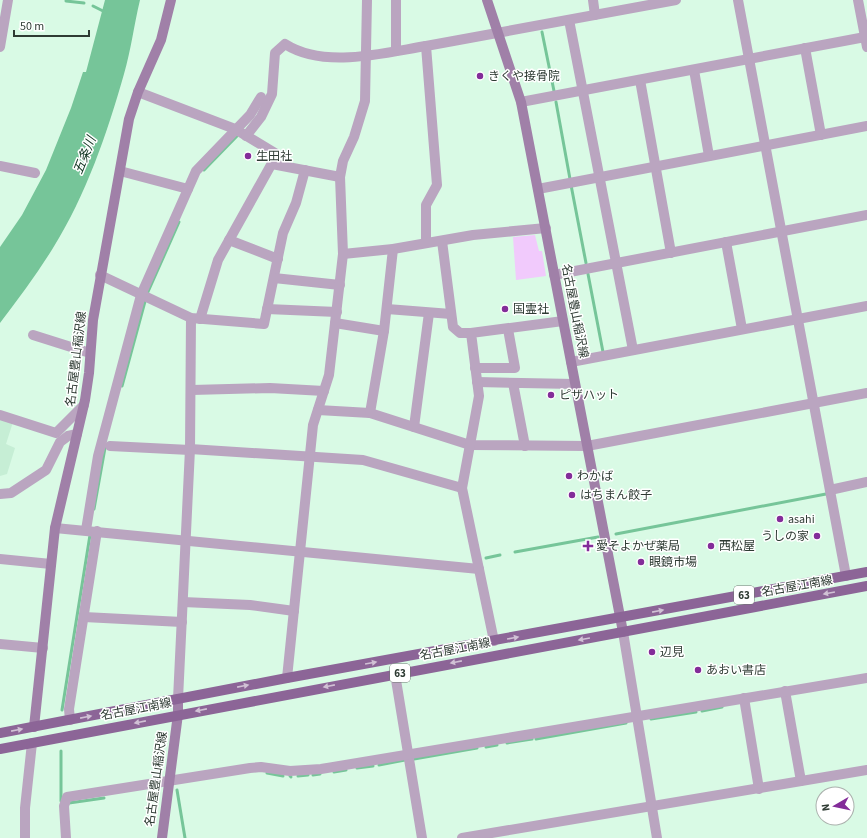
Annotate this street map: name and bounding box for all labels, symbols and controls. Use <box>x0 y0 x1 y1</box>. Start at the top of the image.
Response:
scale bar <box>14 12 89 38</box>
text: 50 m <box>20 18 44 35</box>
place label: きくや接骨院 <box>488 68 560 85</box>
marker: きくや接骨院 <box>475 71 485 81</box>
water label: 五条川 <box>69 132 101 177</box>
place label: 生田社 <box>256 148 292 165</box>
marker: 生田社 <box>243 151 253 161</box>
street label: 名古屋豊山稲沢線 <box>557 262 592 360</box>
place label: 国霊社 <box>513 301 549 318</box>
marker: 国霊社 <box>500 304 510 314</box>
street label: 名古屋豊山稲沢線 <box>62 310 91 408</box>
place label: ピザハット <box>559 387 619 404</box>
marker: ピザハット <box>546 390 556 400</box>
place label: わかば <box>577 468 613 485</box>
marker: わかば <box>564 471 574 481</box>
place label: はちまん餃子 <box>580 487 652 504</box>
marker: はちまん餃子 <box>567 490 577 500</box>
place label: asahi <box>788 511 815 528</box>
marker: asahi <box>775 514 785 524</box>
place label: うしの家 <box>761 528 809 545</box>
marker: うしの家 <box>812 531 822 541</box>
place label: 愛そよかぜ薬局 <box>596 538 680 555</box>
place label: 西松屋 <box>719 538 755 555</box>
marker: 愛そよかぜ薬局 <box>583 541 593 551</box>
marker: 西松屋 <box>706 541 716 551</box>
place label: 眼鏡市場 <box>649 554 697 571</box>
marker: 眼鏡市場 <box>636 557 646 567</box>
street label: 名古屋江南線 <box>760 572 834 601</box>
road number: 63 <box>734 586 754 604</box>
one-way arrow <box>823 591 835 597</box>
one-way arrow <box>652 608 665 614</box>
street label: 名古屋江南線 <box>418 634 492 665</box>
one-way arrow <box>507 635 519 641</box>
one-way arrow <box>578 636 590 642</box>
place label: 辺見 <box>660 644 684 661</box>
marker: 辺見 <box>647 647 657 657</box>
one-way arrow <box>365 660 377 666</box>
one-way arrow <box>450 660 462 666</box>
place label: あおい書店 <box>706 662 766 679</box>
road number: 63 <box>390 664 410 682</box>
marker: あおい書店 <box>693 665 703 675</box>
one-way arrow <box>237 683 250 689</box>
one-way arrow <box>322 683 335 689</box>
street label: 名古屋江南線 <box>99 694 173 725</box>
one-way arrow <box>195 707 207 713</box>
one-way arrow <box>80 713 93 719</box>
one-way arrow <box>134 719 146 725</box>
one-way arrow <box>11 727 23 733</box>
street label: 名古屋豊山稲沢線 <box>141 730 172 828</box>
north arrow <box>815 786 855 826</box>
text: N <box>818 803 834 812</box>

